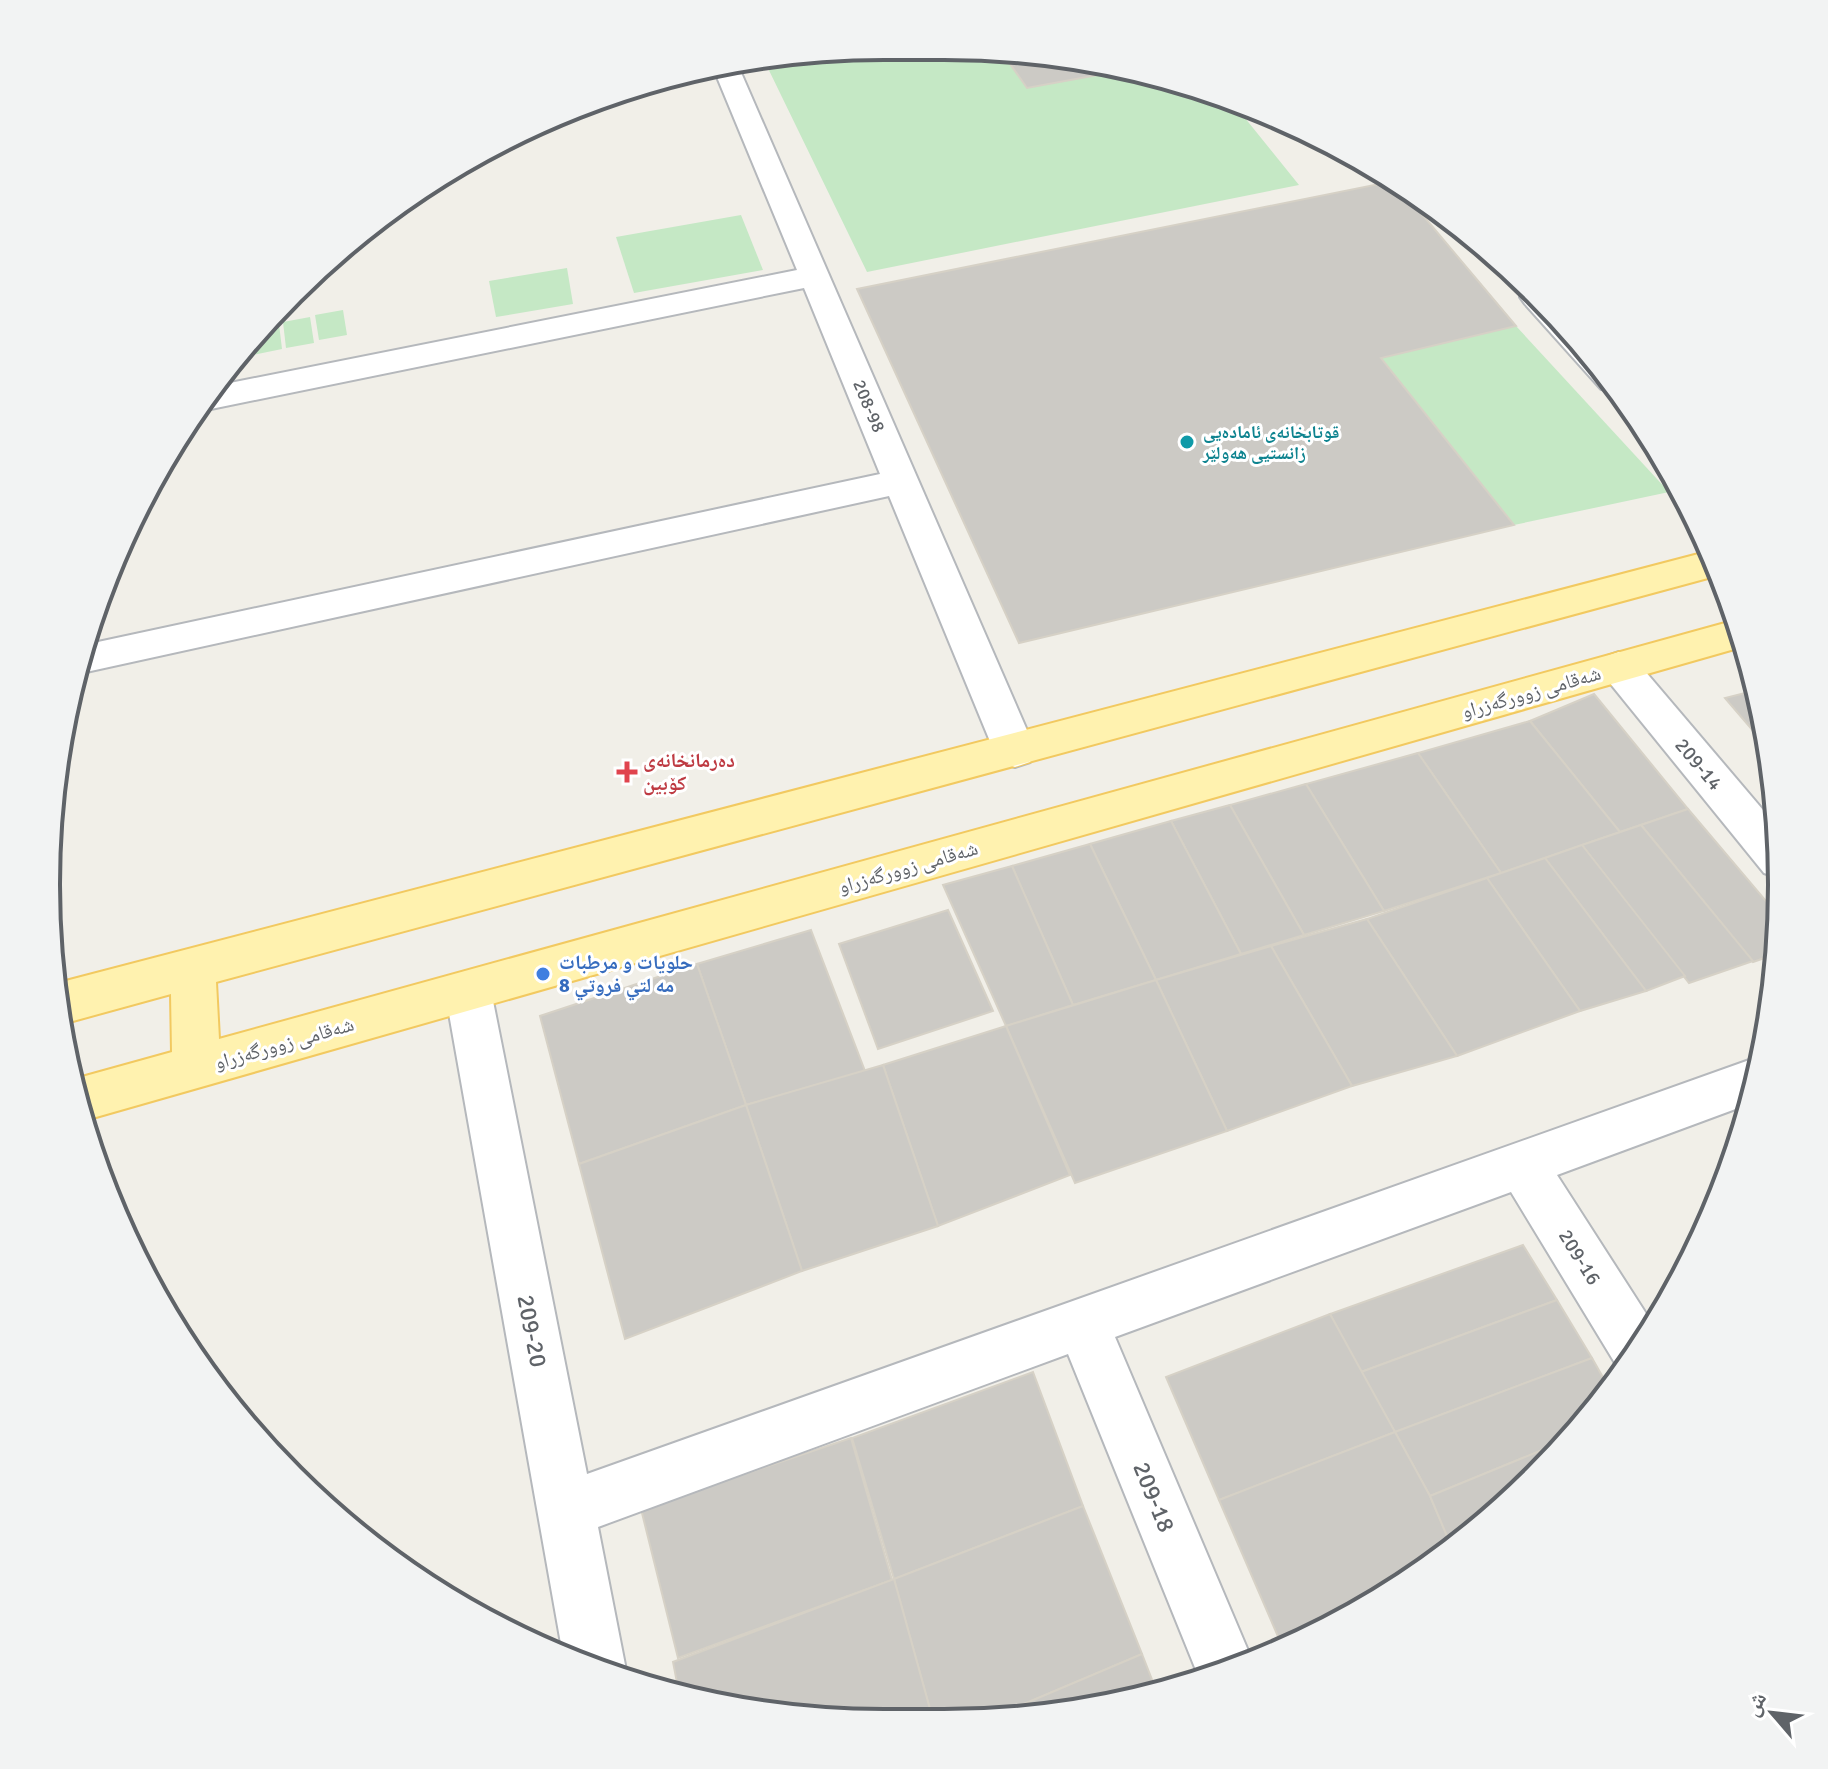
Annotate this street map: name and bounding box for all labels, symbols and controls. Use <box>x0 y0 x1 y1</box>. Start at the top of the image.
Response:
street label: 208-98 <box>848 376 890 436</box>
place label: قوتابخانەی ئامادەیی زانستیی هەولێر <box>1202 421 1339 464</box>
marker: قوتابخانەی ئامادەیی زانستیی هەولێر <box>1178 433 1196 451</box>
street label: شەقامی زوورگەزراو <box>1458 661 1604 724</box>
street label: 209-14 <box>1669 733 1728 796</box>
place label: دەرمانخانەی کۆبین <box>643 748 735 796</box>
marker: دەرمانخانەی کۆبین <box>618 763 636 781</box>
street label: شەقامی زوورگەزراو <box>835 836 981 899</box>
place label: حلويات و مرطبات مه لتي فروتي 8 <box>559 950 693 1001</box>
marker: حلويات و مرطبات مه لتي فروتي 8 <box>534 965 552 983</box>
street label: شەقامی زوورگەزراو <box>211 1012 357 1075</box>
street label: 209-16 <box>1553 1225 1606 1290</box>
street label: 209-20 <box>510 1292 554 1370</box>
street label: 209-18 <box>1126 1457 1182 1537</box>
north arrow <box>1732 1673 1812 1753</box>
text: ش <box>1737 1687 1772 1720</box>

